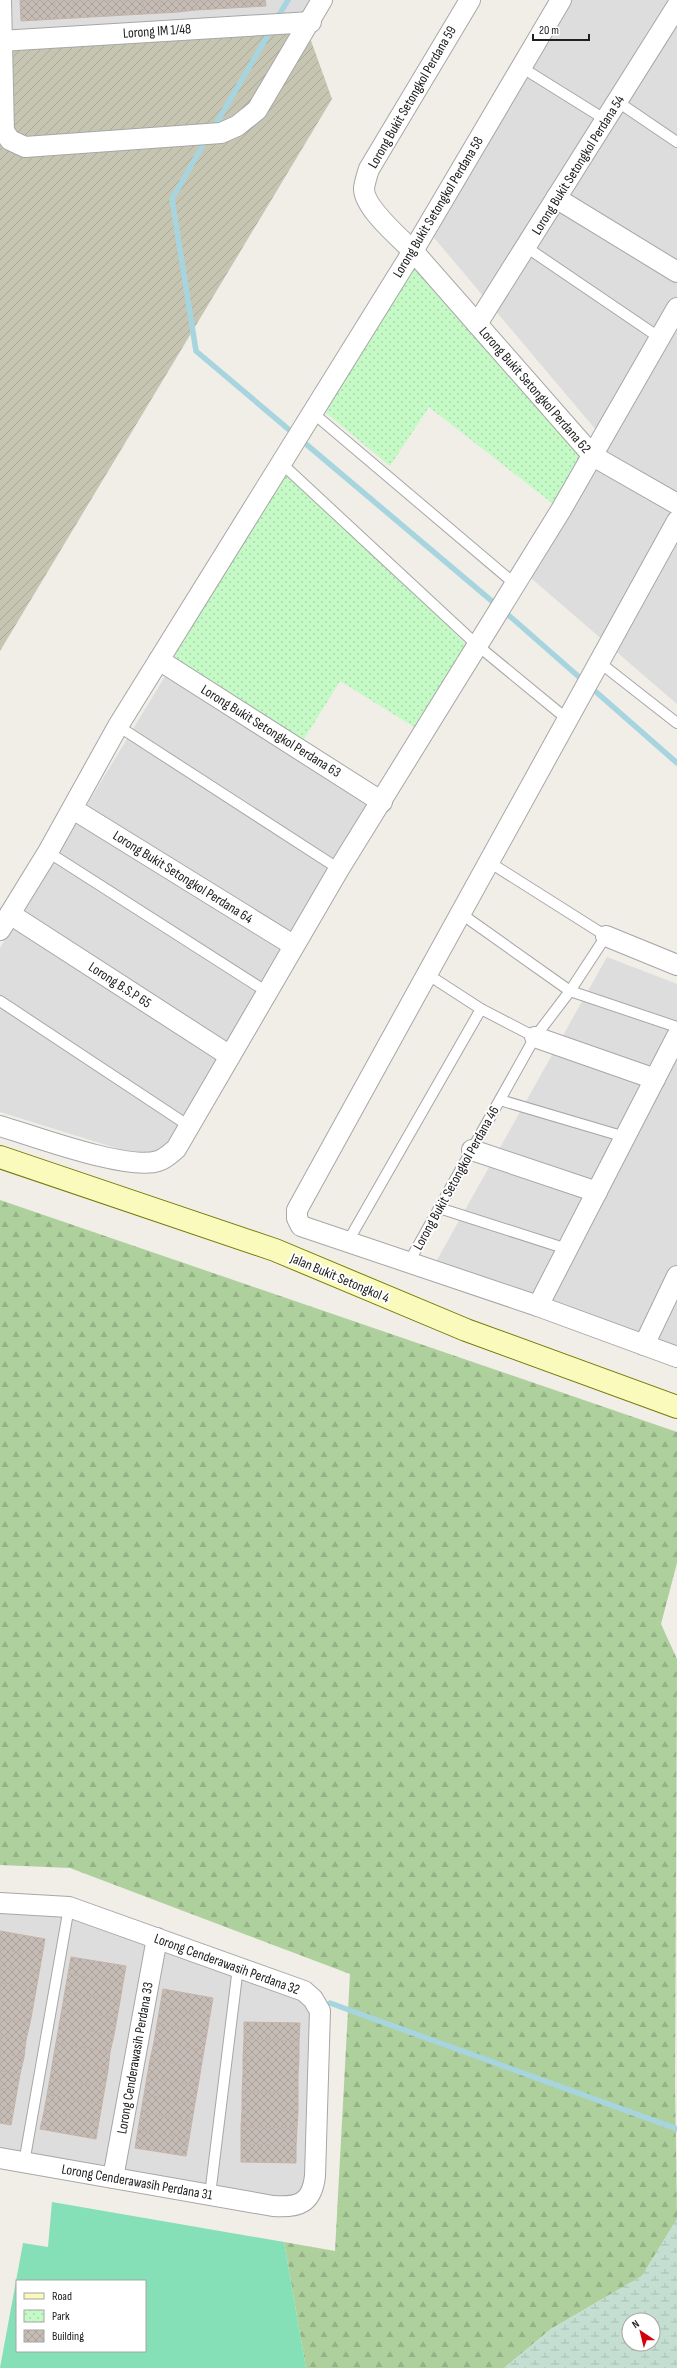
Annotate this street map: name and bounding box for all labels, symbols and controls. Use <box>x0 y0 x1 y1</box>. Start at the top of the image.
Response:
scale bar <box>533 16 589 42</box>
street label: Lorong IM 1/48 <box>122 20 192 42</box>
street label: Lorong Bukit Setongkol Perdana 59 <box>364 23 460 171</box>
text: 20 m <box>539 23 559 38</box>
street label: Lorong Bukit Setongkol Perdana 54 <box>528 92 628 238</box>
street label: Lorong Bukit Setongkol Perdana 58 <box>389 133 487 281</box>
street label: Lorong Bukit Setongkol Perdana 62 <box>475 323 595 457</box>
street label: Lorong Bukit Setongkol Perdana 63 <box>198 681 344 781</box>
street label: Lorong Bukit Setongkol Perdana 64 <box>110 827 256 927</box>
street label: Lorong B.S.P 65 <box>85 958 155 1012</box>
street label: Lorong Bukit Setongkol Perdana 46 <box>409 1103 503 1253</box>
street label: Jalan Bukit Setongkol 4 <box>287 1249 392 1307</box>
street label: Lorong Cenderawasih Perdana 32 <box>152 1930 302 1998</box>
street label: Lorong Cenderawasih Perdana 33 <box>113 1981 157 2135</box>
street label: Lorong Cenderawasih Perdana 31 <box>60 2160 214 2204</box>
legend <box>16 2280 146 2352</box>
text: Road <box>52 2289 72 2304</box>
text: Park <box>52 2309 70 2324</box>
north arrow <box>621 2312 661 2352</box>
text: N <box>629 2317 642 2331</box>
text: Building <box>52 2329 84 2344</box>

